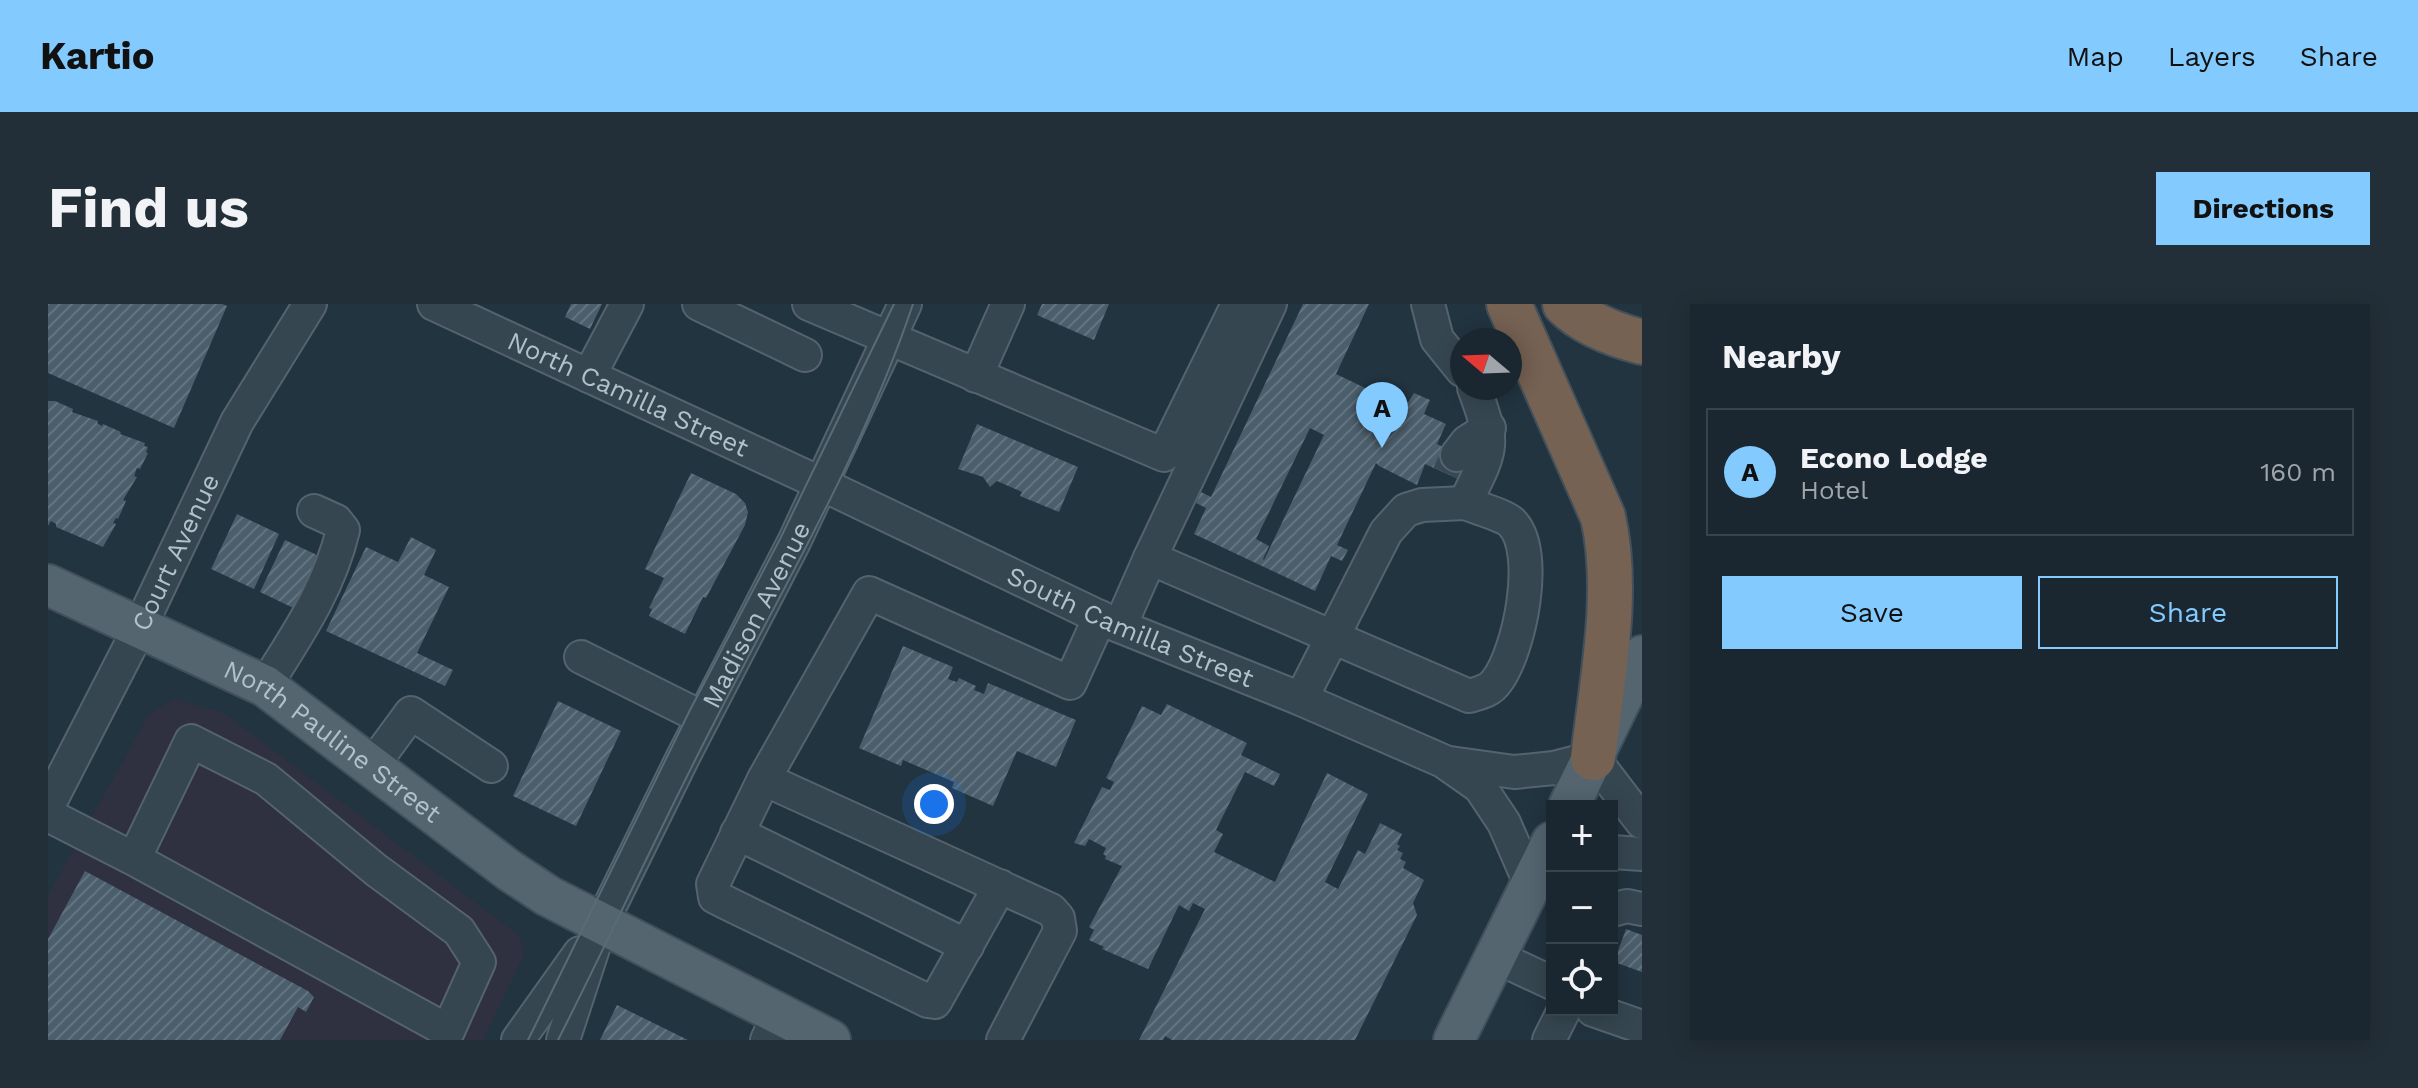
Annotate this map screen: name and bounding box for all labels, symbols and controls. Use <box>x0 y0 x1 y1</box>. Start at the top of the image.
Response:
text: Kartio <box>40 34 154 78</box>
text: Map <box>2067 40 2124 73</box>
text: Layers <box>2168 40 2256 73</box>
text: Share <box>2300 40 2378 73</box>
button: Directions <box>2156 172 2370 245</box>
text: Find us <box>48 175 249 241</box>
street label: North Camilla Street <box>503 325 753 463</box>
north arrow <box>1450 328 1522 400</box>
text: Nearby <box>1722 336 1841 376</box>
pin: A <box>1356 382 1408 448</box>
text: Econo Lodge <box>1800 440 1988 475</box>
text: A <box>1741 457 1759 487</box>
text: 160 m <box>2260 457 2336 487</box>
street label: Court Avenue <box>125 469 225 635</box>
text: Hotel <box>1800 475 1868 505</box>
street label: Madison Avenue <box>696 517 816 713</box>
street label: South Camilla Street <box>1003 560 1258 694</box>
button: Save <box>1722 576 2022 649</box>
button: Share <box>2038 576 2338 649</box>
street label: North Pauline Street <box>219 654 447 829</box>
your location <box>914 784 954 824</box>
map controls <box>1546 800 1618 1016</box>
button: + <box>1546 800 1618 872</box>
button: − <box>1546 872 1618 944</box>
button: locate <box>1546 944 1618 1016</box>

